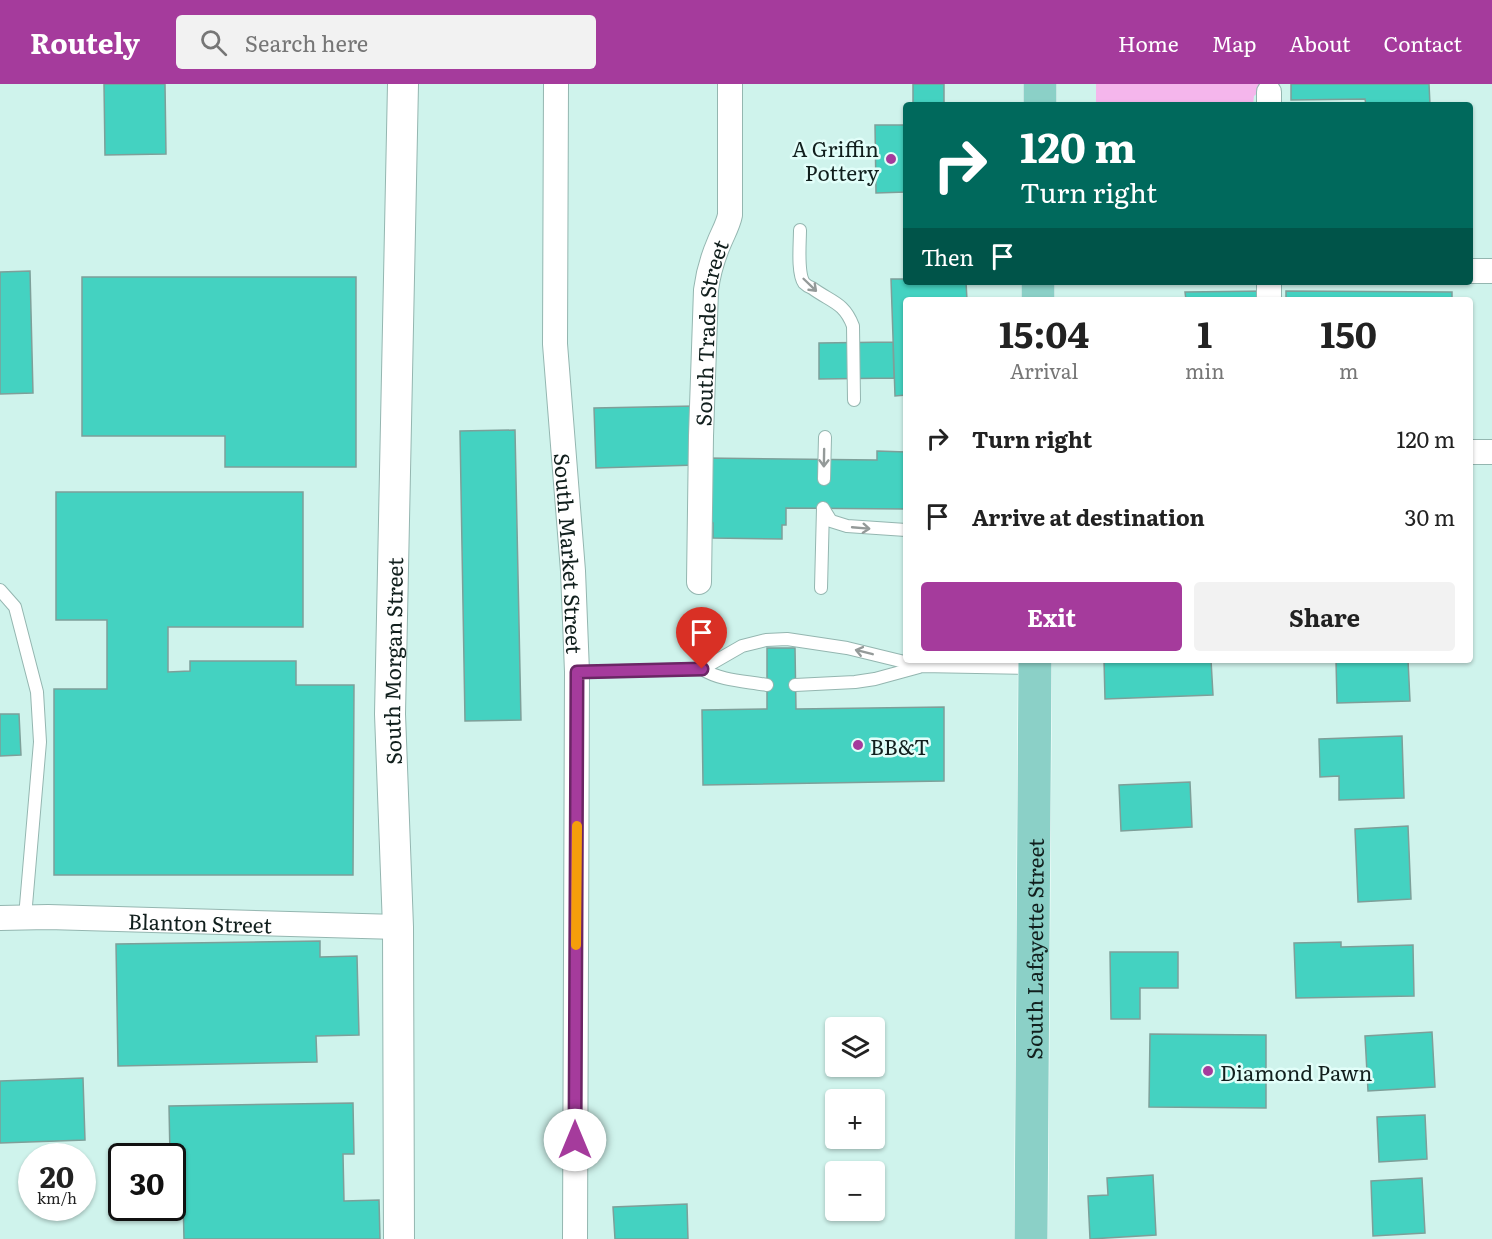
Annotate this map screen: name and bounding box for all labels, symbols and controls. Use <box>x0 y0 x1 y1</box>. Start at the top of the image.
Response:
search box <box>176 15 596 69</box>
text: Routely <box>30 21 140 63</box>
icon: search <box>197 26 230 59</box>
text: Search here <box>245 26 368 59</box>
text: Home <box>1118 27 1179 58</box>
text: Map <box>1212 27 1256 58</box>
text: About <box>1289 27 1351 58</box>
text: Contact <box>1384 27 1462 58</box>
text: 120 m <box>1020 114 1136 176</box>
icon: right <box>921 126 999 204</box>
place label: A Griffin Pottery <box>792 132 880 187</box>
marker: A Griffin Pottery <box>884 152 898 166</box>
text: Turn right <box>1020 171 1157 211</box>
street label: South Trade Street <box>686 234 735 427</box>
text: Then <box>921 240 974 273</box>
icon: arrive <box>986 240 1019 273</box>
one-way arrow <box>802 277 817 292</box>
text: 15:04 <box>999 306 1089 359</box>
text: 1 <box>1197 306 1212 359</box>
text: 150 <box>1320 306 1377 359</box>
text: Arrival <box>1010 355 1078 385</box>
text: min <box>1185 355 1224 385</box>
text: m <box>1339 355 1358 385</box>
icon: right <box>921 422 954 455</box>
text: Turn right <box>972 422 1092 455</box>
text: 120 m <box>1396 422 1455 455</box>
one-way arrow <box>818 447 830 467</box>
street label: South Market Street <box>548 452 592 655</box>
icon: arrive <box>921 500 954 533</box>
text: Arrive at destination <box>972 500 1205 533</box>
text: 30 m <box>1405 500 1455 533</box>
one-way arrow <box>850 523 870 534</box>
street label: South Morgan Street <box>374 557 409 766</box>
button: Exit <box>921 582 1182 651</box>
button: Share <box>1194 582 1455 651</box>
pin <box>676 607 727 669</box>
icon: arrive <box>685 616 718 649</box>
one-way arrow <box>855 645 874 657</box>
place label: BB&T <box>870 730 930 761</box>
marker: BB&T <box>851 738 865 752</box>
street label: South Lafayette Street <box>1017 838 1049 1060</box>
street label: Blanton Street <box>127 904 273 939</box>
map controls <box>825 1017 885 1221</box>
button: layers <box>825 1017 885 1077</box>
place label: Diamond Pawn <box>1220 1056 1373 1087</box>
marker: Diamond Pawn <box>1201 1064 1215 1078</box>
button: + <box>825 1089 885 1149</box>
position arrow <box>543 1108 607 1172</box>
speed limit sign: 30 <box>108 1143 186 1221</box>
text: 20 <box>40 1153 74 1197</box>
button: − <box>825 1161 885 1221</box>
text: km/h <box>37 1186 77 1209</box>

